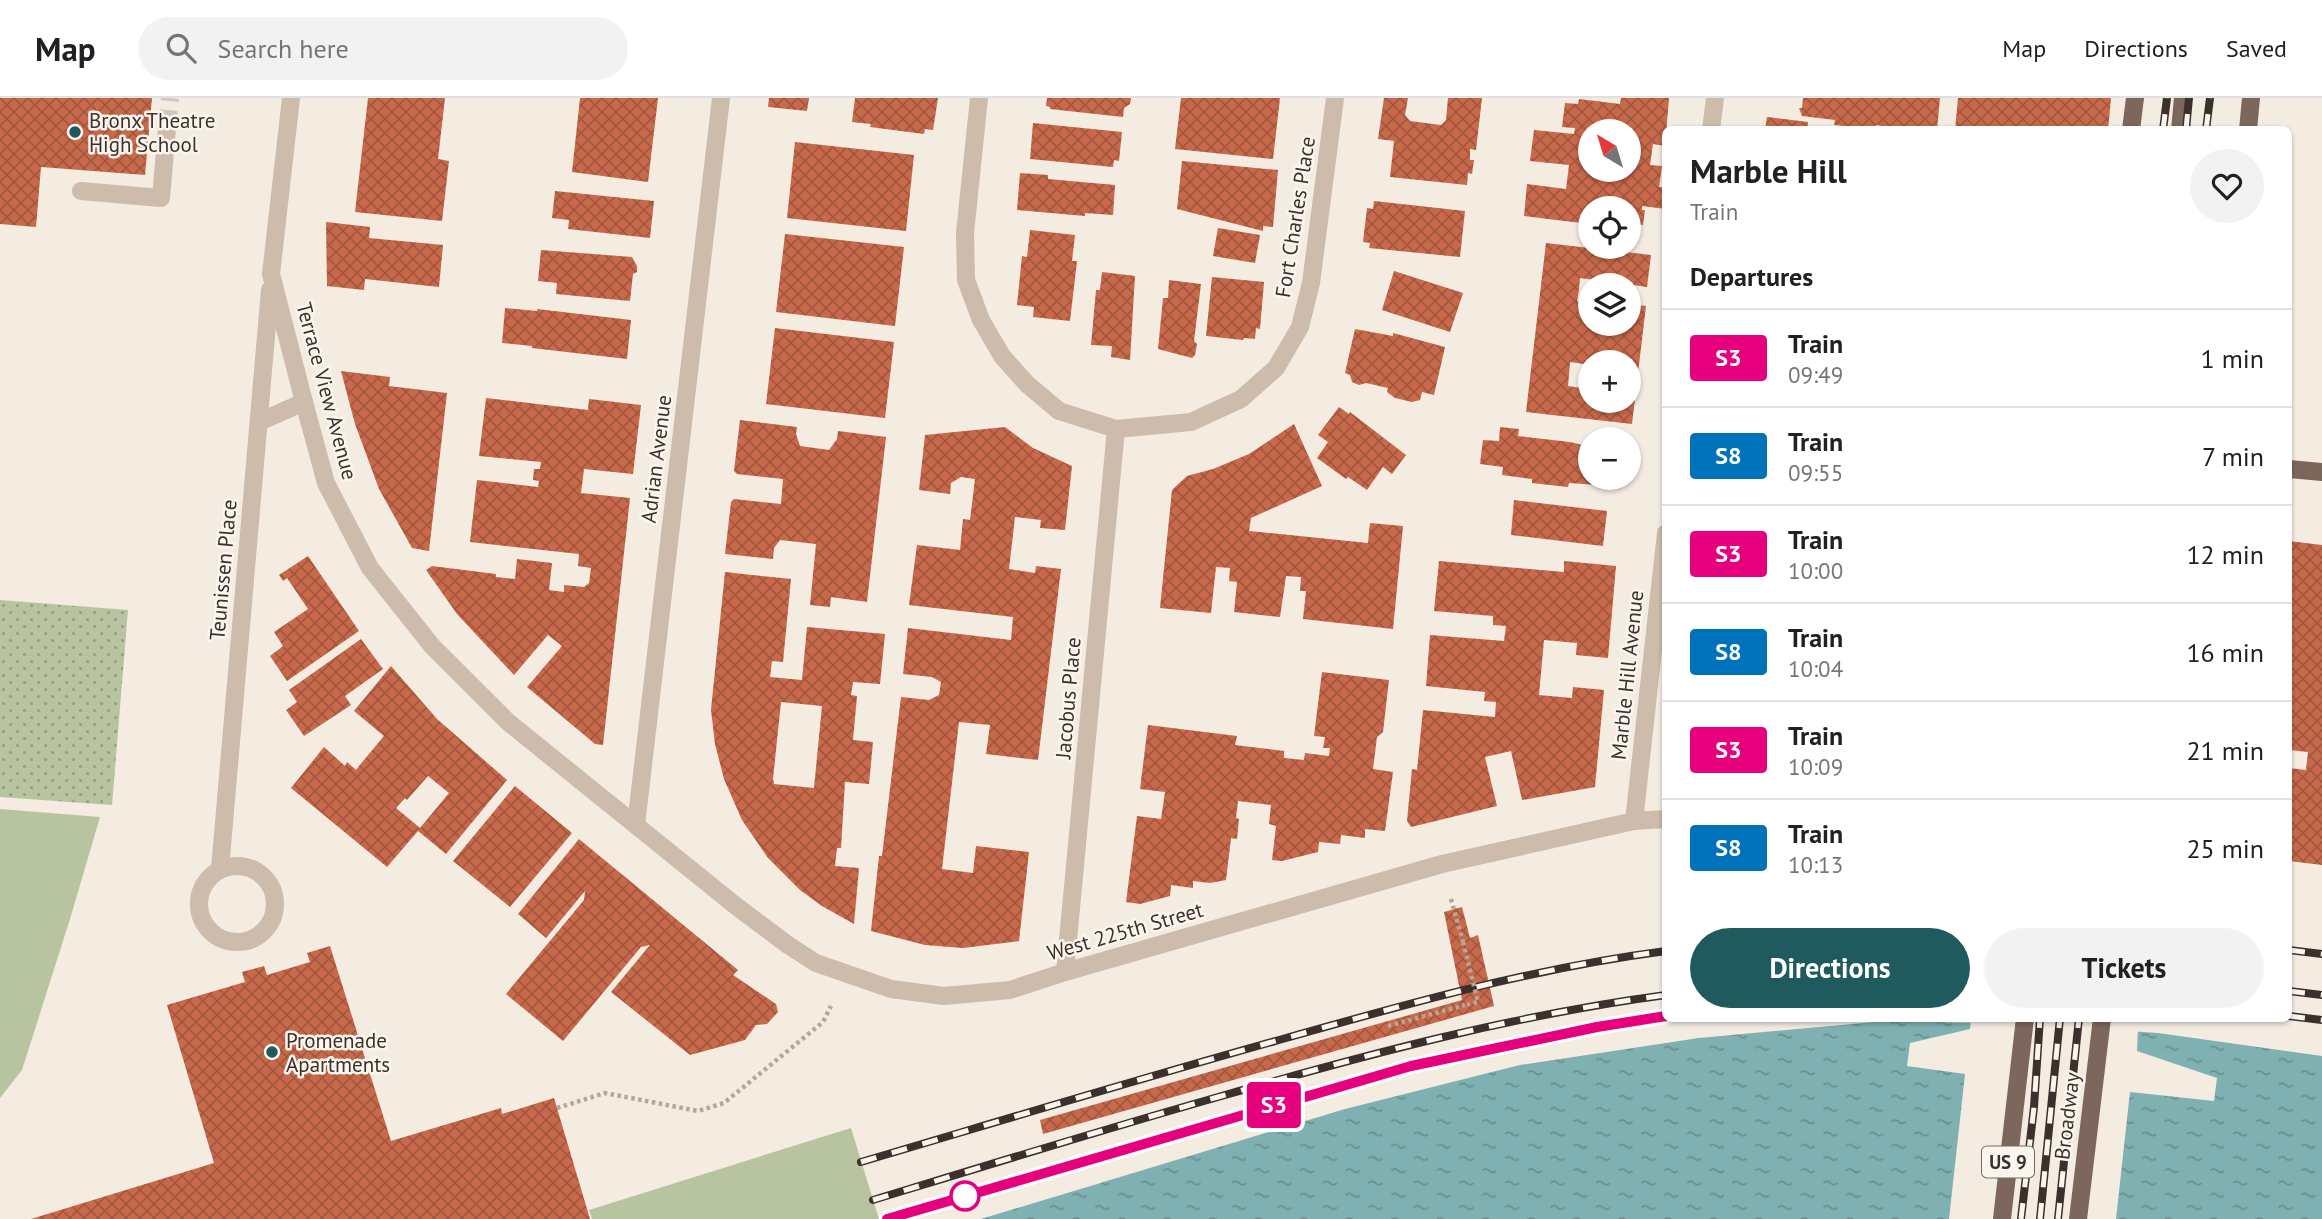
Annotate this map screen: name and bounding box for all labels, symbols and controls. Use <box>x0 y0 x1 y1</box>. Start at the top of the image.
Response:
search box <box>138 17 628 80</box>
text: Map <box>35 27 96 70</box>
icon: search <box>162 29 200 67</box>
text: Search here <box>218 32 349 65</box>
text: Map <box>2002 33 2046 64</box>
text: Directions <box>2084 33 2188 64</box>
text: Saved <box>2226 33 2287 64</box>
place label: Bronx Theatre High School <box>89 107 215 158</box>
north arrow <box>1578 119 1642 182</box>
map controls <box>1578 119 1641 490</box>
marker: Bronx Theatre High School <box>67 124 83 140</box>
street label: Fort Charles Place <box>1269 134 1321 300</box>
text: Marble Hill <box>1690 149 1847 192</box>
button: heart <box>2190 149 2264 223</box>
button: locate <box>1578 196 1641 259</box>
text: Train <box>1690 197 1738 226</box>
text: Departures <box>1690 260 1813 293</box>
button: layers <box>1578 273 1641 336</box>
street label: Terrace View Avenue <box>290 299 364 483</box>
text: Train <box>1788 327 1843 360</box>
text: S3 <box>1715 342 1742 373</box>
text: 1 min <box>2201 342 2264 375</box>
button: + <box>1578 350 1641 413</box>
text: 09:49 <box>1788 360 1843 389</box>
street label: Adrian Avenue <box>635 393 677 525</box>
text: Train <box>1788 425 1843 458</box>
button: − <box>1578 427 1641 490</box>
text: S8 <box>1715 440 1742 471</box>
text: 7 min <box>2202 440 2264 473</box>
text: 09:55 <box>1788 458 1843 487</box>
street label: Teunissen Place <box>203 498 243 642</box>
text: Train <box>1788 523 1843 556</box>
text: S3 <box>1715 538 1742 569</box>
text: 12 min <box>2186 538 2264 571</box>
text: 10:00 <box>1788 556 1843 585</box>
street label: Marble Hill Avenue <box>1605 589 1649 761</box>
text: Train <box>1788 621 1843 654</box>
street label: Jacobus Place <box>1049 636 1087 761</box>
text: S8 <box>1715 636 1742 667</box>
text: 16 min <box>2186 636 2264 669</box>
text: 10:04 <box>1788 654 1843 683</box>
text: Train <box>1788 719 1843 752</box>
text: S3 <box>1715 734 1742 765</box>
text: 21 min <box>2186 734 2264 767</box>
text: 10:09 <box>1788 752 1843 781</box>
text: Train <box>1788 817 1843 850</box>
text: S8 <box>1715 832 1742 863</box>
text: 25 min <box>2186 832 2264 865</box>
text: 10:13 <box>1788 850 1843 879</box>
street label: West 225th Street <box>1044 896 1206 966</box>
button: Directions <box>1690 928 1970 1008</box>
button: Tickets <box>1984 928 2264 1008</box>
place label: Promenade Apartments <box>286 1027 390 1078</box>
marker: Promenade Apartments <box>264 1044 280 1060</box>
street label: Broadway <box>2048 1070 2086 1161</box>
line badge: S3 <box>1242 1082 1306 1128</box>
text: S3 <box>1261 1089 1287 1120</box>
road number: US 9 <box>1982 1146 2034 1178</box>
unlabelled marker <box>950 1181 980 1211</box>

